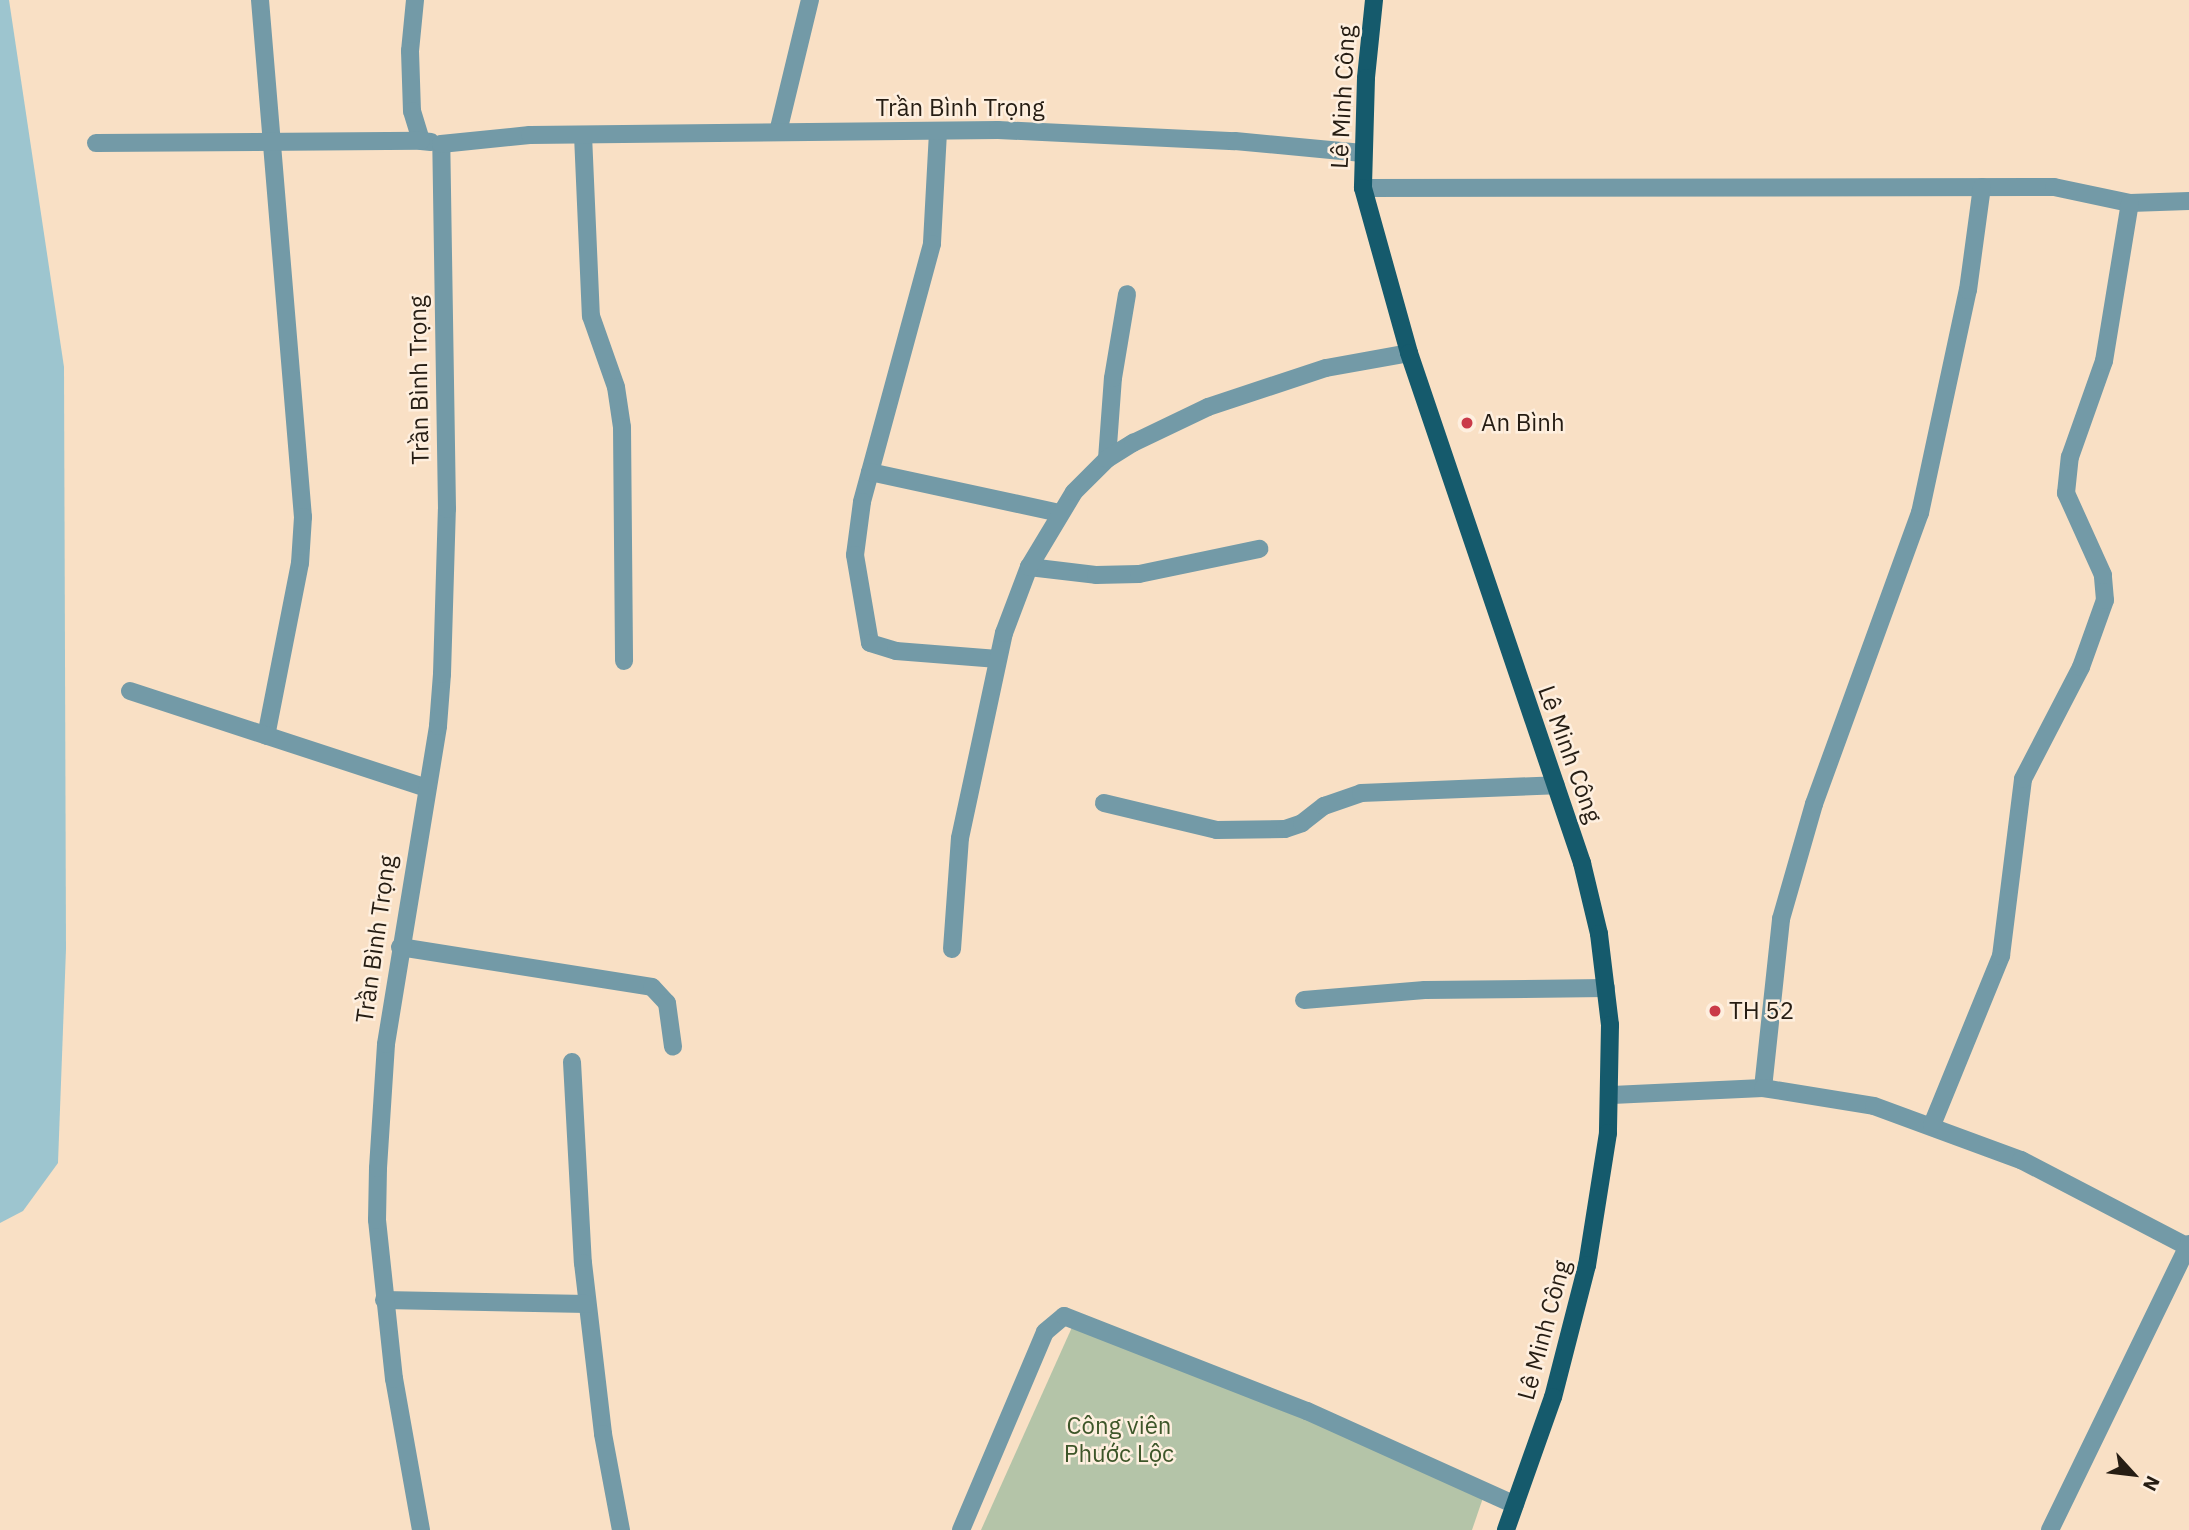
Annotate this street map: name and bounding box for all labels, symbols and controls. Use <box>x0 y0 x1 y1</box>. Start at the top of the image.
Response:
street label: Lê Minh Công <box>1325 25 1361 169</box>
street label: Trần Bình Trọng <box>875 94 1045 122</box>
street label: Trần Bình Trọng <box>403 295 435 465</box>
place label: An Bình <box>1481 409 1565 437</box>
marker: An Bình <box>1459 415 1475 431</box>
street label: Lê Minh Công <box>1532 682 1608 826</box>
street label: Trần Bình Trọng <box>350 853 402 1025</box>
place label: TH 52 <box>1729 997 1794 1025</box>
marker: TH 52 <box>1707 1003 1723 1019</box>
street label: Lê Minh Công <box>1511 1257 1577 1403</box>
park label: Công viên Phước Lộc <box>1064 1412 1174 1468</box>
north arrow <box>2098 1439 2168 1509</box>
text: N <box>2138 1472 2166 1495</box>

